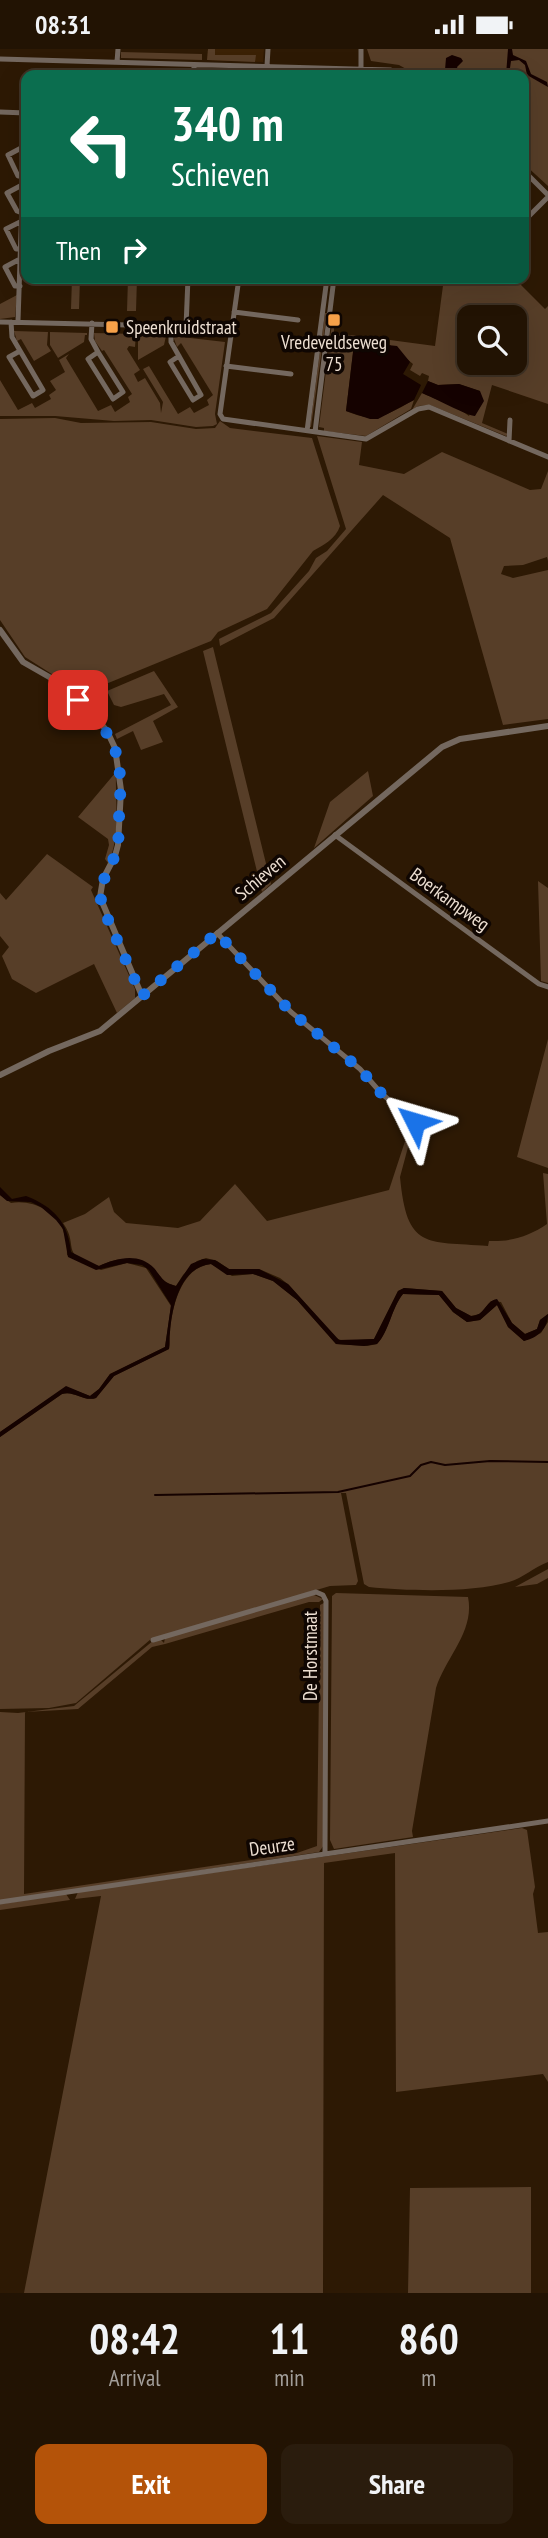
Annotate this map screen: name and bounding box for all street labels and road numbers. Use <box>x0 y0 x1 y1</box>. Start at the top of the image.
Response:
street label: Schieven <box>230 849 290 905</box>
street label: Boerkampweg <box>405 862 495 936</box>
street label: De Horstmaat <box>298 1610 322 1701</box>
street label: Deurze <box>248 1831 296 1861</box>

